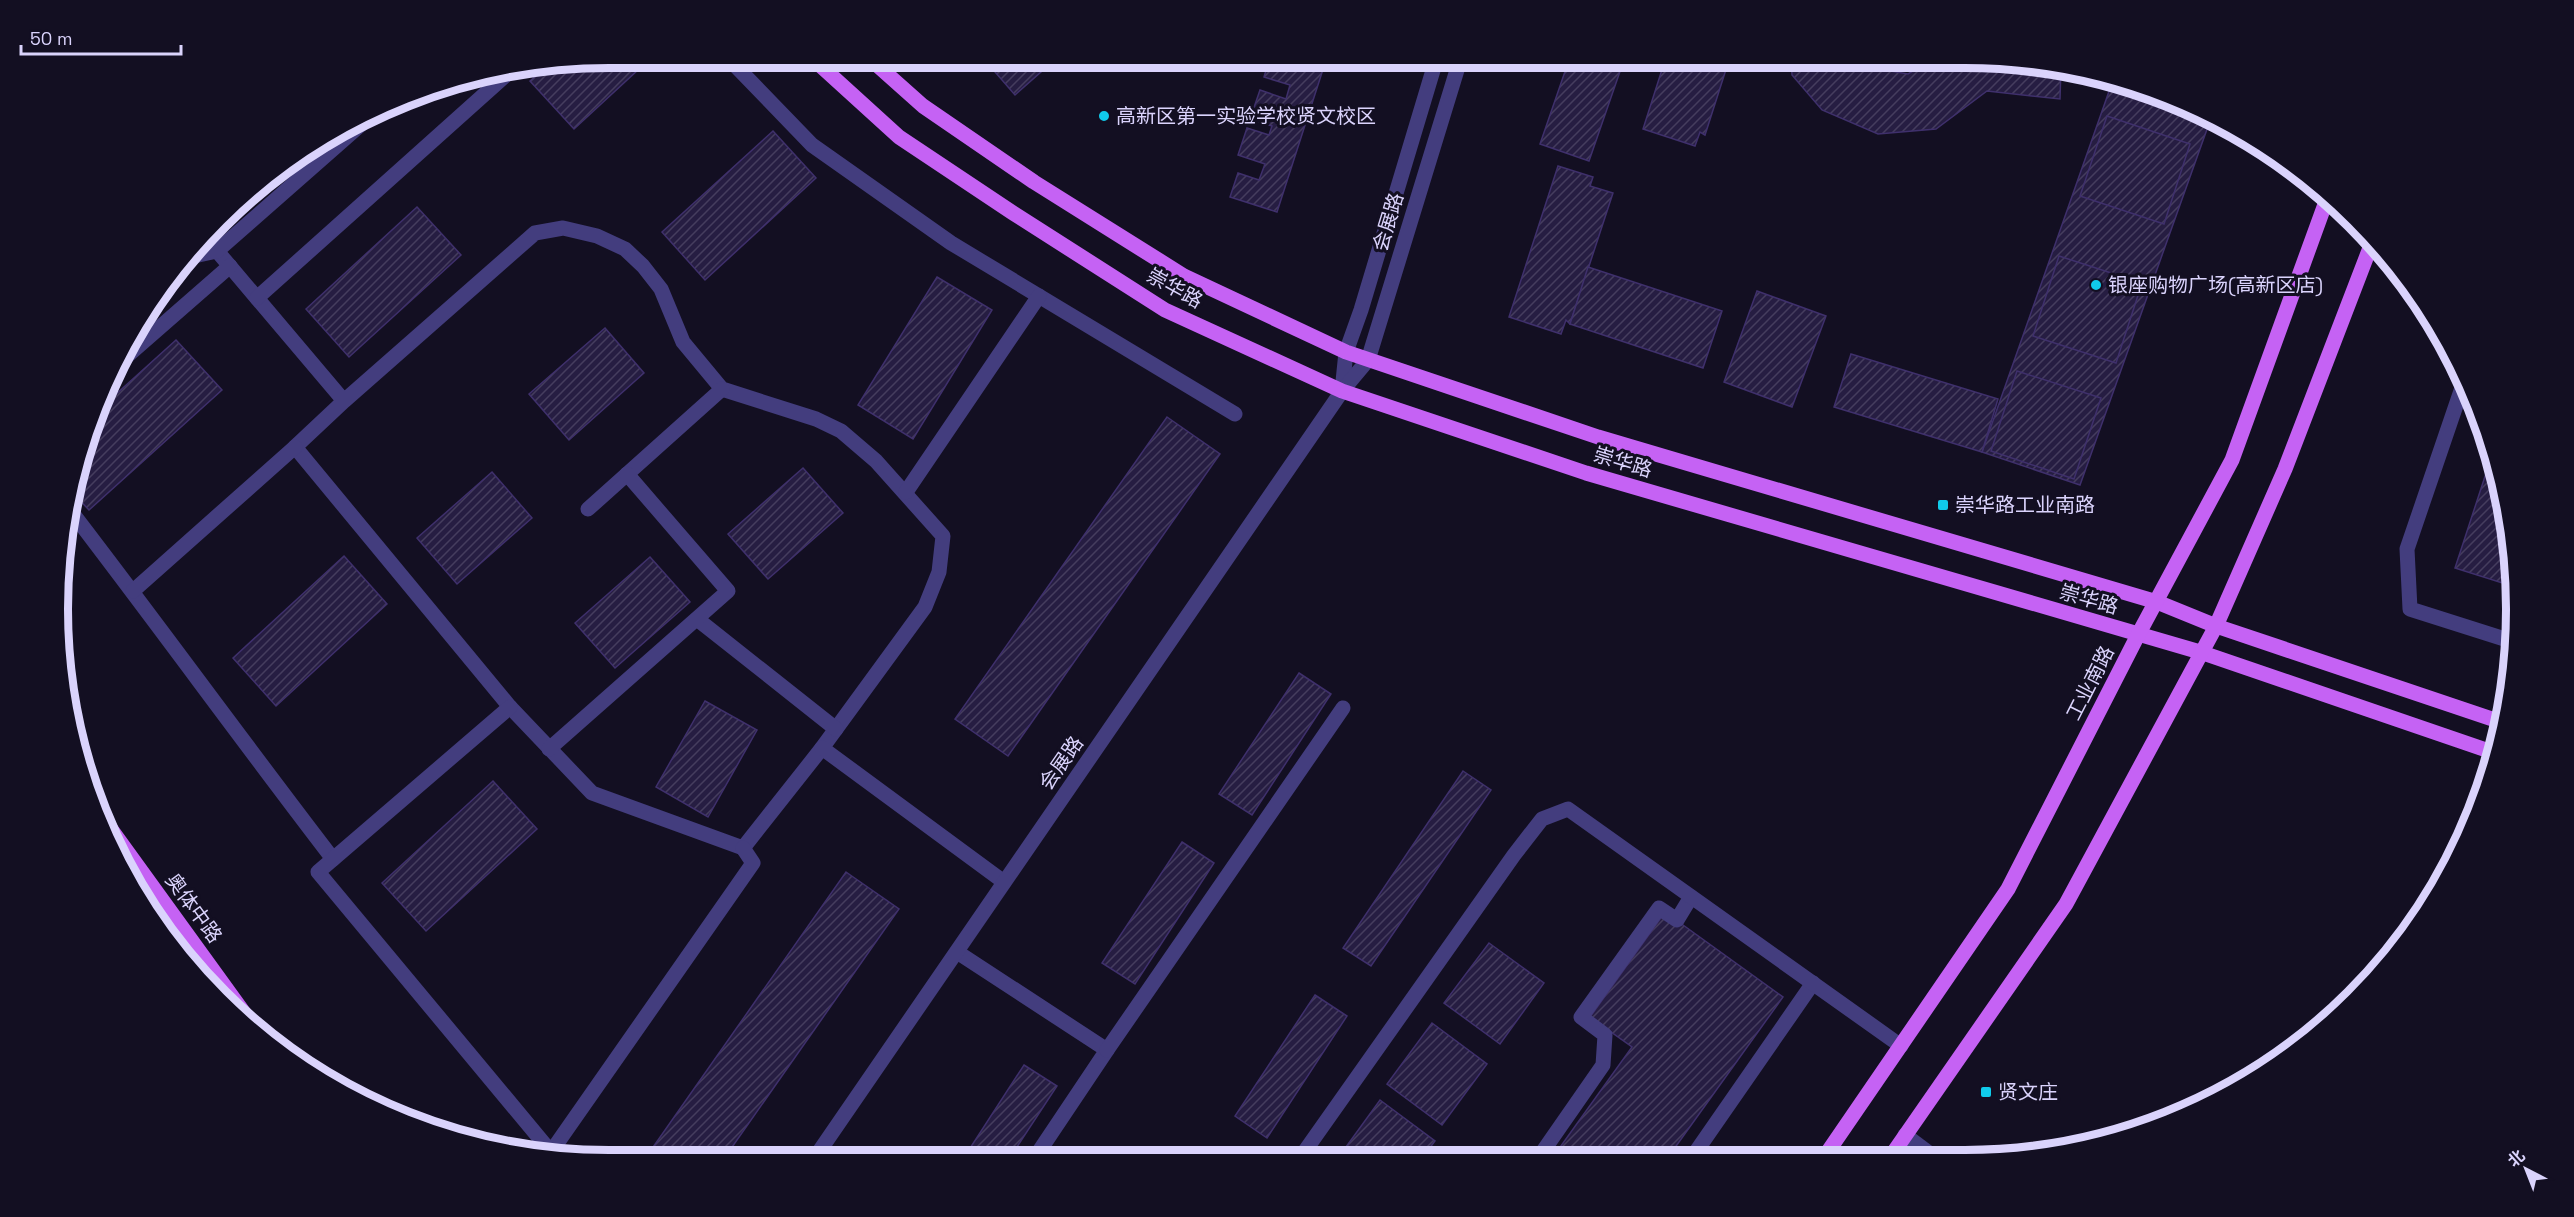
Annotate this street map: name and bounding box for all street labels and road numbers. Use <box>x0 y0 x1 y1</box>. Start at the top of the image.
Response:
street label: 会展路 <box>1367 190 1409 254</box>
street label: 崇华路 <box>1142 262 1208 314</box>
street label: 崇华路 <box>1591 441 1655 483</box>
street label: 崇华路 <box>2057 578 2121 620</box>
street label: 工业南路 <box>2060 641 2120 725</box>
street label: 会展路 <box>1033 731 1089 795</box>
street label: 奥体中路 <box>160 868 228 948</box>

